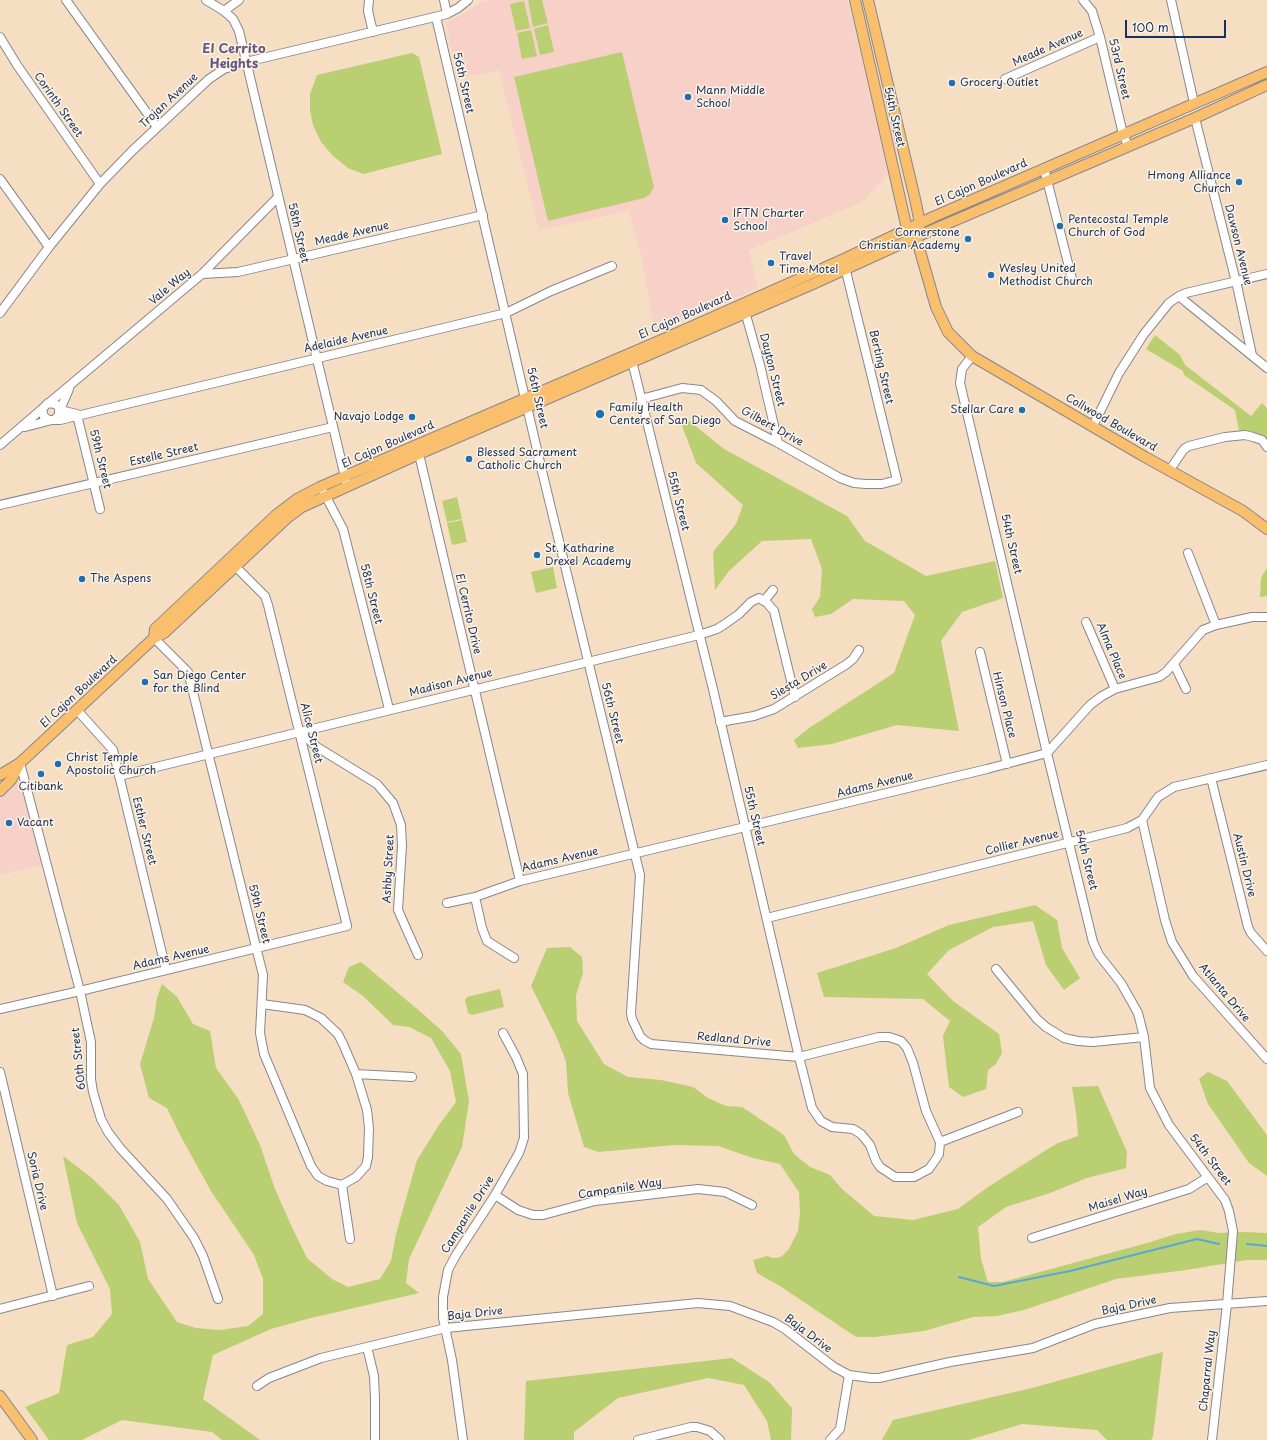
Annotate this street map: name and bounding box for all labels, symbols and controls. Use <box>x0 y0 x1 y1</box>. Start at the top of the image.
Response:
scale bar <box>1127 12 1228 38</box>
text: 100 m <box>1132 18 1169 36</box>
street label: Meade Avenue <box>1011 27 1085 69</box>
street label: 53rd Street <box>1106 37 1132 101</box>
district label: El Cerrito Heights <box>202 41 266 72</box>
street label: 56th Street <box>450 51 476 115</box>
street label: Corinth Street <box>31 70 85 140</box>
street label: Trojan Avenue <box>137 71 201 131</box>
place label: Grocery Outlet <box>960 76 1039 90</box>
marker: Grocery Outlet <box>947 78 957 88</box>
place label: Mann Middle School <box>696 84 765 110</box>
street label: 54th Street <box>881 85 907 149</box>
marker: Mann Middle School <box>683 92 693 102</box>
street label: El Cajon Boulevard <box>933 157 1029 209</box>
place label: Hmong Alliance Church <box>1148 169 1231 195</box>
marker: Hmong Alliance Church <box>1234 177 1244 187</box>
street label: 58th Street <box>285 202 311 264</box>
street label: Dawson Avenue <box>1222 203 1254 287</box>
place label: IFTN Charter School <box>733 207 804 233</box>
place label: Pentecostal Temple Church of God <box>1068 213 1169 239</box>
marker: IFTN Charter School <box>720 215 730 225</box>
street label: Meade Avenue <box>314 219 390 249</box>
marker: Pentecostal Temple Church of God <box>1055 221 1065 231</box>
place label: Cornerstone Christian Academy <box>859 226 960 252</box>
marker: Cornerstone Christian Academy <box>963 234 973 244</box>
place label: Travel Time Motel <box>779 250 838 276</box>
marker: Travel Time Motel <box>766 258 776 268</box>
place label: Wesley United Methodist Church <box>999 262 1093 288</box>
street label: Vale Way <box>147 266 193 308</box>
marker: Wesley United Methodist Church <box>986 270 996 280</box>
street label: El Cajon Boulevard <box>637 290 733 342</box>
street label: Adelaide Avenue <box>303 324 389 356</box>
street label: Berting Street <box>866 329 896 405</box>
street label: Dayton Street <box>757 332 787 408</box>
street label: 56th Street <box>524 366 550 430</box>
street label: Collwood Boulevard <box>1063 391 1159 455</box>
place label: Family Health Centers of San Diego <box>609 401 721 427</box>
place label: Stellar Care <box>950 403 1014 417</box>
street label: Gilbert Drive <box>739 404 805 450</box>
marker: Stellar Care <box>1017 405 1027 415</box>
marker: Family Health Centers of San Diego <box>594 408 606 420</box>
place label: Navajo Lodge <box>334 410 404 424</box>
marker: Navajo Lodge <box>407 412 417 422</box>
street label: El Cajon Boulevard <box>340 419 436 471</box>
street label: 59th Street <box>86 428 114 490</box>
street label: Estelle Street <box>128 441 200 469</box>
place label: Blessed Sacrament Catholic Church <box>477 446 577 472</box>
marker: Blessed Sacrament Catholic Church <box>464 454 474 464</box>
street label: 55th Street <box>664 470 692 532</box>
street label: 54th Street <box>998 512 1024 576</box>
place label: St. Katharine Drexel Academy <box>545 542 631 568</box>
marker: St. Katharine Drexel Academy <box>532 550 542 560</box>
street label: 58th Street <box>357 563 385 625</box>
place label: The Aspens <box>90 572 151 586</box>
street label: El Cerrito Drive <box>452 572 484 656</box>
marker: The Aspens <box>77 574 87 584</box>
street label: Alma Place <box>1093 621 1129 681</box>
street label: El Cajon Boulevard <box>38 653 120 731</box>
street label: Siesta Drive <box>768 659 830 703</box>
street label: Madison Avenue <box>408 666 494 700</box>
place label: San Diego Center for the Blind <box>153 669 246 695</box>
street label: Hinson Place <box>989 670 1019 740</box>
marker: San Diego Center for the Blind <box>140 677 150 687</box>
street label: 56th Street <box>598 681 626 745</box>
street label: Alice Street <box>297 701 325 765</box>
place label: Christ Temple Apostolic Church <box>66 751 156 777</box>
marker: Christ Temple Apostolic Church <box>53 759 63 769</box>
marker: Citibank <box>36 769 46 779</box>
street label: Adams Avenue <box>835 769 915 801</box>
place label: Citibank <box>19 780 63 794</box>
street label: 55th Street <box>741 785 767 847</box>
street label: Esther Street <box>129 796 159 866</box>
place label: Vacant <box>17 816 53 830</box>
marker: Vacant <box>4 818 14 828</box>
street label: Collier Avenue <box>984 827 1060 859</box>
street label: 54th Street <box>1072 828 1100 892</box>
street label: Austin Drive <box>1230 832 1258 898</box>
street label: Ashby Street <box>381 834 397 904</box>
street label: Adams Avenue <box>520 845 600 875</box>
street label: 59th Street <box>245 883 273 945</box>
street label: Adams Avenue <box>131 943 211 973</box>
street label: Atlanta Drive <box>1196 961 1252 1025</box>
street label: 60th Street <box>69 1027 89 1091</box>
street label: Redland Drive <box>696 1030 772 1050</box>
street label: 54th Street <box>1186 1131 1234 1189</box>
street label: Soria Drive <box>24 1150 50 1212</box>
street label: Campanile Drive <box>439 1174 497 1256</box>
street label: Campanile Way <box>577 1176 663 1202</box>
street label: Maisel Way <box>1087 1185 1149 1215</box>
street label: Baja Drive <box>1100 1294 1158 1318</box>
street label: Baja Drive <box>447 1305 503 1323</box>
street label: Baja Drive <box>782 1312 834 1356</box>
street label: Chaparral Way <box>1197 1330 1219 1412</box>

